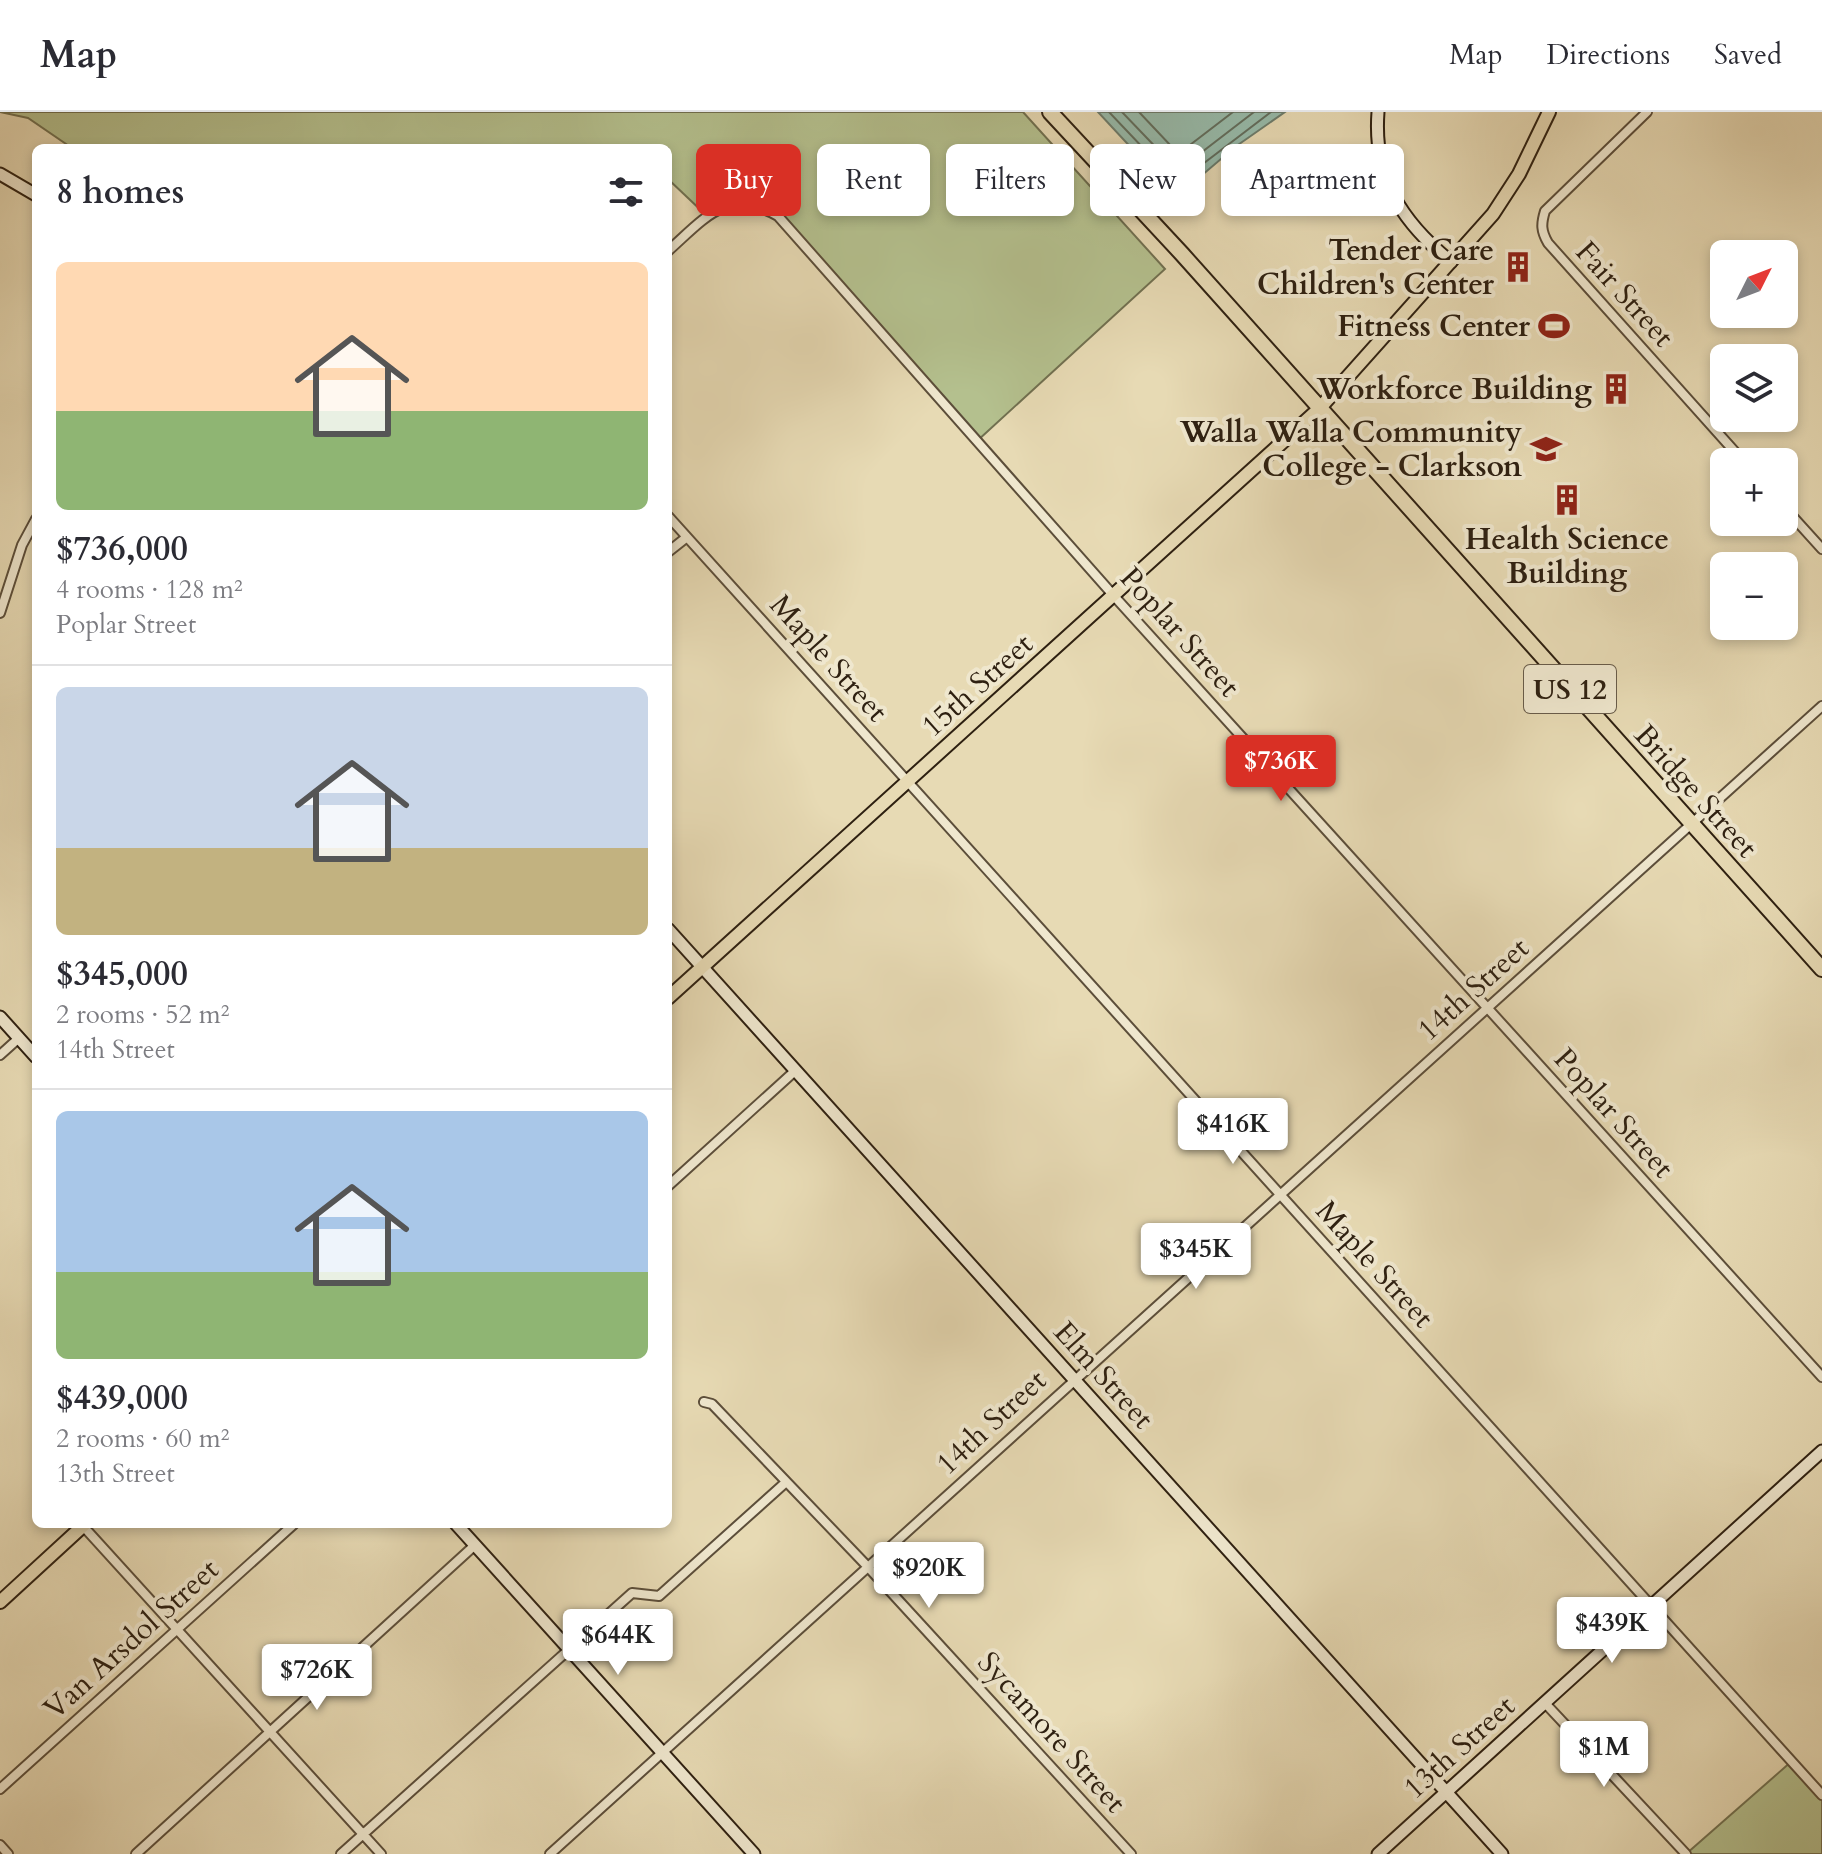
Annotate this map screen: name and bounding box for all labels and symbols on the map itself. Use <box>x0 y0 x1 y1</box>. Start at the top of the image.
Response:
place label: Tender Care Children's Center <box>1257 230 1495 305</box>
street label: Fair Street <box>1566 232 1684 357</box>
north arrow <box>1710 240 1798 328</box>
building icon: Tender Care Children's Center <box>1501 250 1535 284</box>
place label: Fitness Center <box>1337 306 1531 347</box>
sports icon: Fitness Center <box>1537 309 1571 343</box>
place label: Workforce Building <box>1316 369 1592 410</box>
building icon: Workforce Building <box>1599 372 1633 406</box>
place label: Walla Walla Community College - Clarkson <box>1179 412 1522 487</box>
school or university icon: Walla Walla Community College - Clarkson <box>1529 432 1563 466</box>
building icon: Health Science Building <box>1550 483 1584 517</box>
place label: Health Science Building <box>1465 519 1669 594</box>
street label: Poplar Street <box>1110 559 1249 707</box>
street label: Maple Street <box>760 586 897 731</box>
street label: 15th Street <box>913 624 1042 746</box>
road number: US 12 <box>1524 665 1616 713</box>
street label: Bridge Street <box>1625 716 1767 867</box>
pin: $736K <box>1225 735 1337 803</box>
street label: 14th Street <box>1409 928 1538 1050</box>
street label: Poplar Street <box>1544 1040 1683 1188</box>
pin: $416K <box>1177 1098 1289 1166</box>
street label: Maple Street <box>1306 1192 1443 1337</box>
pin: $345K <box>1140 1223 1252 1291</box>
street label: Elm Street <box>1044 1313 1163 1438</box>
street label: 14th Street <box>927 1360 1056 1484</box>
pin: $920K <box>873 1542 985 1610</box>
street label: Van Arsdol Street <box>35 1549 228 1729</box>
pin: $439K <box>1556 1597 1668 1665</box>
pin: $644K <box>562 1609 674 1677</box>
street label: Sycamore Street <box>968 1643 1135 1822</box>
pin: $726K <box>261 1644 373 1712</box>
street label: 13th Street <box>1395 1686 1524 1808</box>
pin: $1M <box>1565 1721 1643 1789</box>

